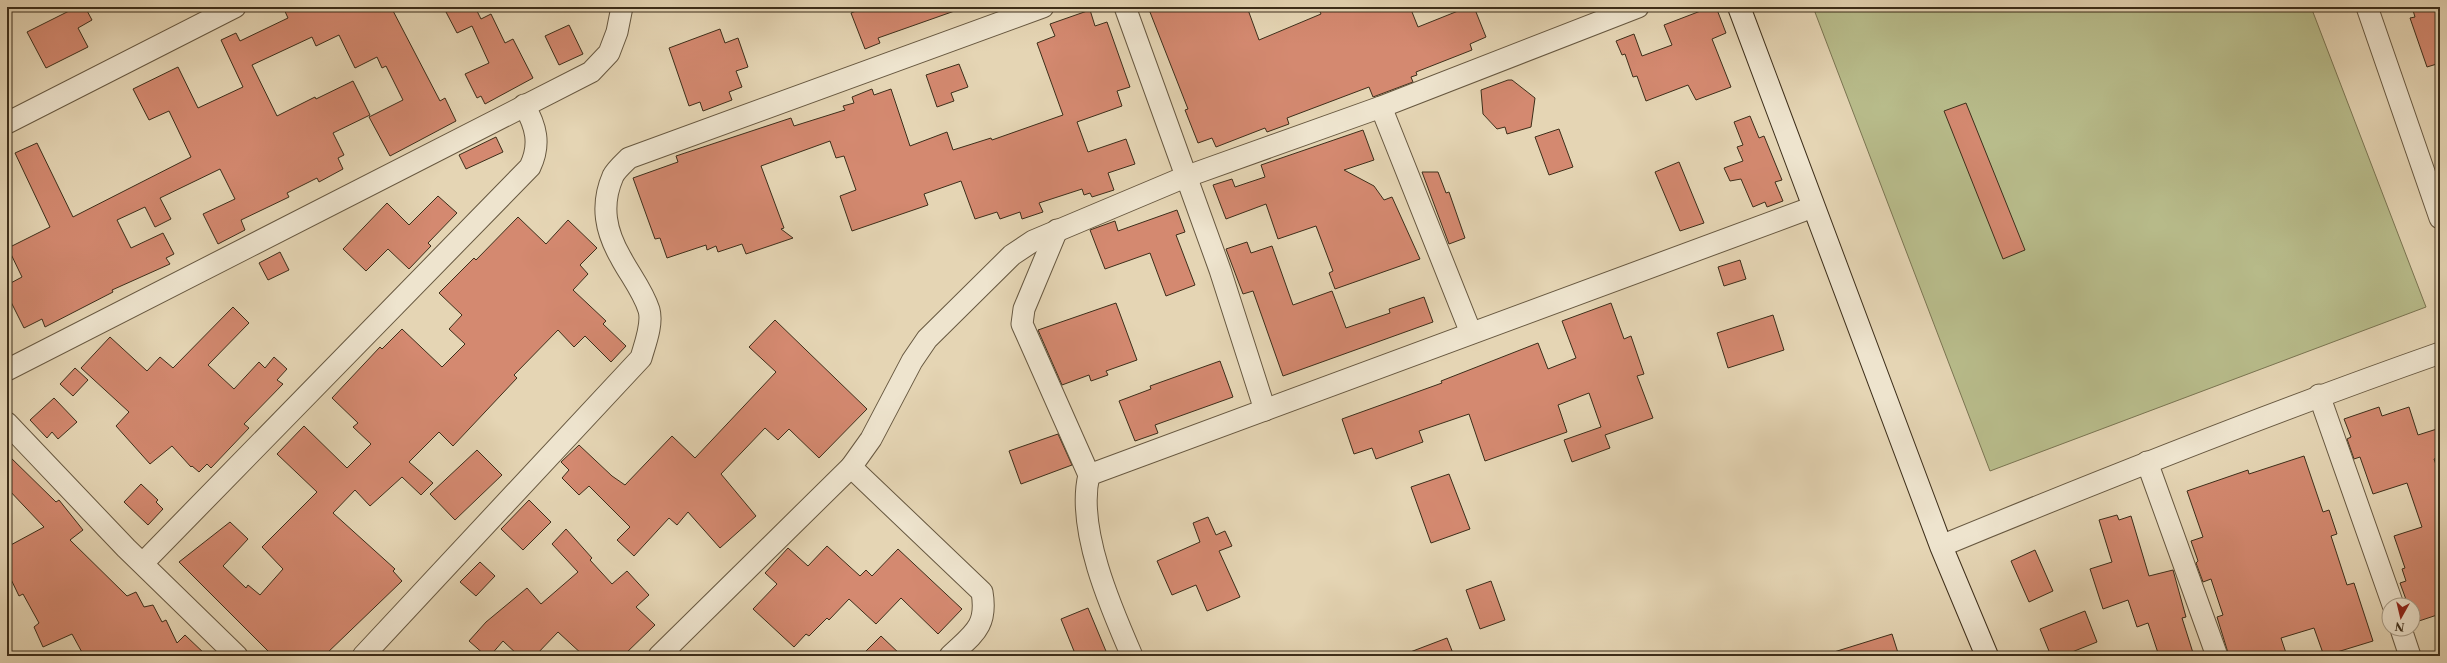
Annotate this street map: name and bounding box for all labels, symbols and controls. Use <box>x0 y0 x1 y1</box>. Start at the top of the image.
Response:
north arrow <box>2381 597 2421 637</box>
text: N <box>2393 619 2405 634</box>

